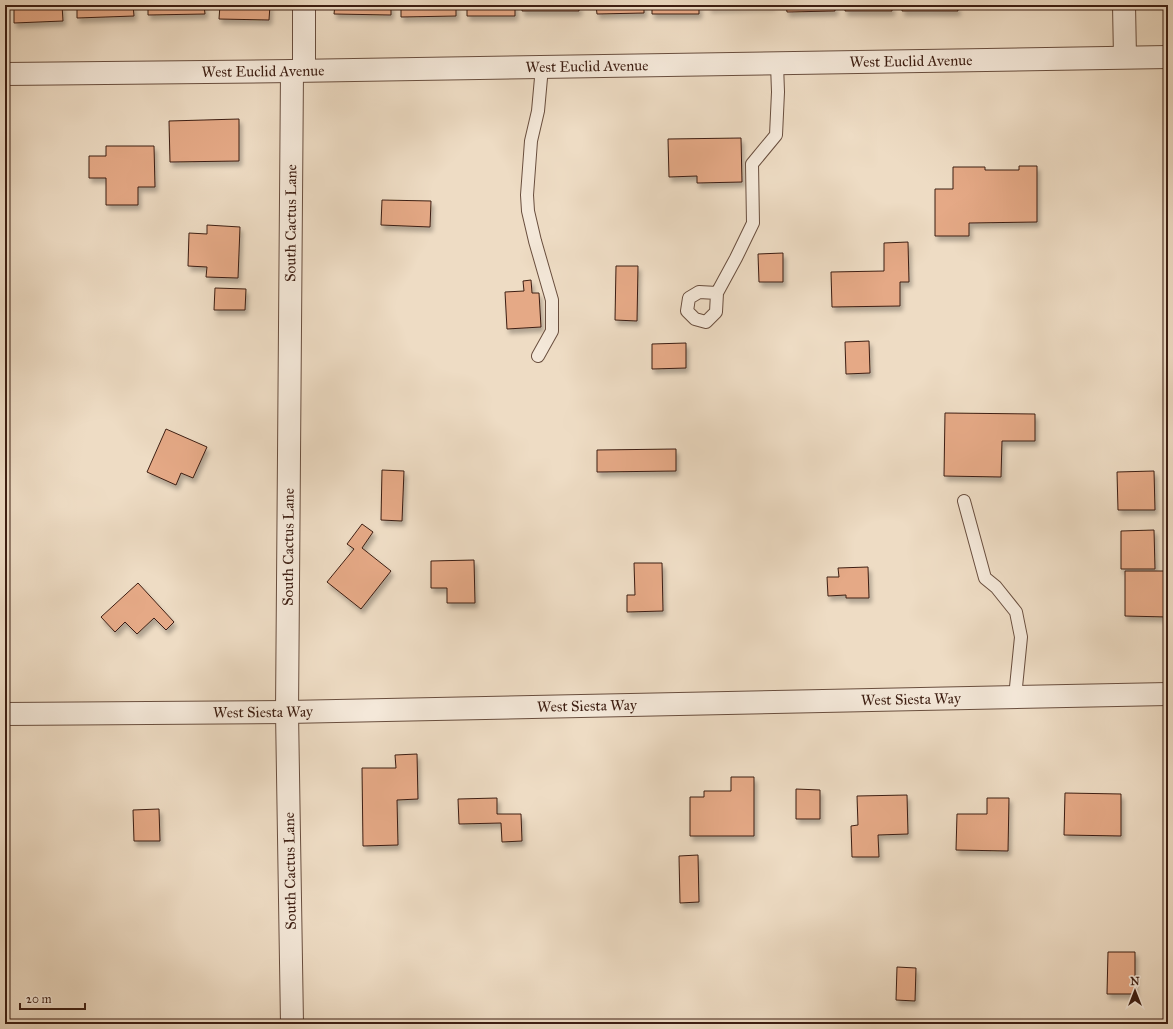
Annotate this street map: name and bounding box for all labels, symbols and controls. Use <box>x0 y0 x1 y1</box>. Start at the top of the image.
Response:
street label: West Euclid Avenue <box>849 51 973 71</box>
street label: West Euclid Avenue <box>525 56 649 76</box>
street label: West Euclid Avenue <box>201 61 325 81</box>
street label: South Cactus Lane <box>281 164 300 282</box>
street label: South Cactus Lane <box>279 488 298 606</box>
street label: West Siesta Way <box>861 689 962 709</box>
street label: West Siesta Way <box>537 696 638 716</box>
street label: West Siesta Way <box>213 702 314 722</box>
street label: South Cactus Lane <box>280 812 300 930</box>
north arrow <box>1115 971 1155 1011</box>
text: N <box>1130 975 1140 988</box>
scale bar <box>20 985 85 1011</box>
text: 20 m <box>26 992 52 1006</box>

